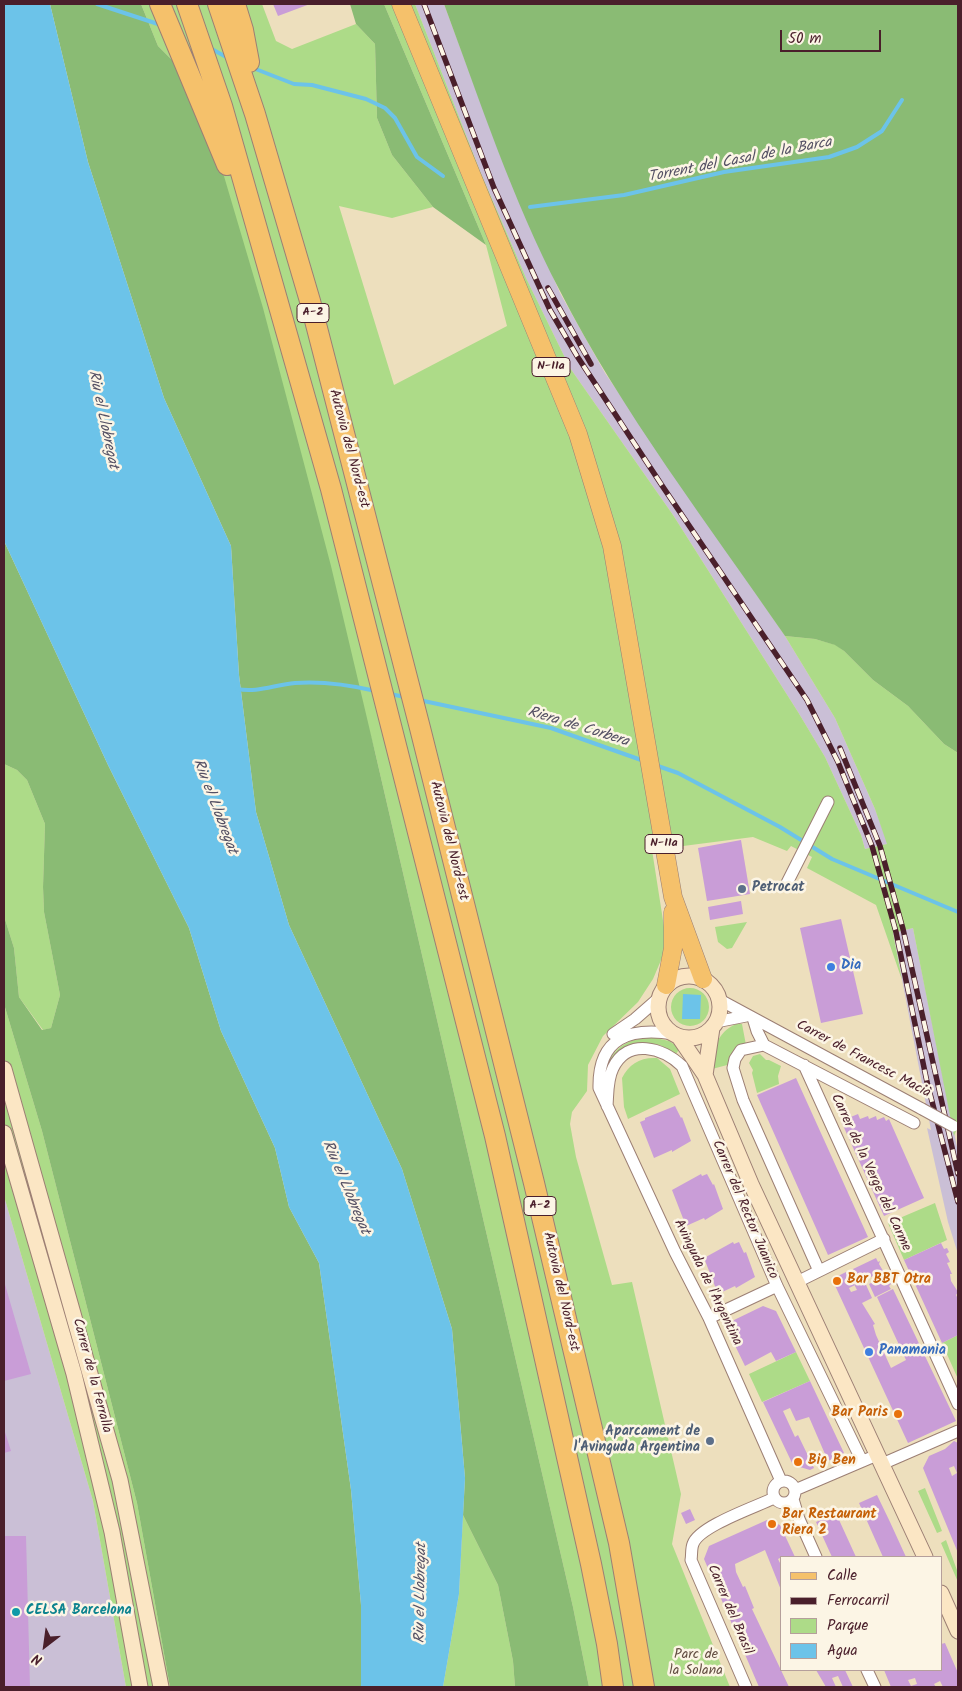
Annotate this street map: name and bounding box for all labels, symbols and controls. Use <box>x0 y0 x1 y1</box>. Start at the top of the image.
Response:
scale bar <box>782 20 883 52</box>
text: 50 m <box>788 27 822 51</box>
water label: Torrent del Casal de la Barca <box>647 134 833 188</box>
road number: A-2 <box>297 304 329 322</box>
road number: N-IIa <box>532 358 570 377</box>
water label: Riu el Llobregat <box>83 369 121 471</box>
street label: Autovia del Nord-est <box>324 388 372 510</box>
water label: Riera de Corbera <box>525 704 631 752</box>
water label: Riu el Llobregat <box>188 757 240 857</box>
street label: Autovia del Nord-est <box>425 780 471 902</box>
road number: N-IIa <box>645 834 683 854</box>
place label: Petrocat <box>752 881 805 897</box>
marker: Petrocat <box>736 883 748 895</box>
place label: Dia <box>841 959 861 975</box>
marker: Dia <box>825 961 837 973</box>
street label: Carrer de Francesc Macià <box>793 1017 933 1103</box>
street label: Carrer de la Verge del Carme <box>826 1092 914 1254</box>
water label: Riu el Llobregat <box>317 1138 373 1238</box>
street label: Carrer del Rector Juanico <box>707 1138 781 1282</box>
road number: A-2 <box>524 1196 556 1216</box>
street label: Avinguda de l'Argentina <box>669 1217 745 1349</box>
street label: Autovia del Nord-est <box>538 1231 582 1353</box>
place label: Bar BBT Otra <box>847 1273 931 1289</box>
marker: Bar BBT Otra <box>831 1275 843 1287</box>
street label: Carrer de la Ferralla <box>68 1317 114 1435</box>
place label: Panamania <box>879 1344 946 1360</box>
marker: Panamania <box>863 1346 875 1358</box>
place label: Bar Paris <box>832 1406 888 1422</box>
marker: Bar Paris <box>892 1408 904 1420</box>
place label: Aparcament de l'Avinguda Argentina <box>573 1425 700 1458</box>
marker: Aparcament de l'Avinguda Argentina <box>704 1435 716 1447</box>
place label: Big Ben <box>808 1454 856 1470</box>
marker: Big Ben <box>792 1456 804 1468</box>
place label: Bar Restaurant Riera 2 <box>782 1508 877 1540</box>
marker: Bar Restaurant Riera 2 <box>766 1518 778 1530</box>
water label: Riu el Llobregat <box>412 1543 432 1643</box>
legend <box>780 1556 942 1671</box>
street label: Carrer del Brasil <box>703 1563 755 1657</box>
text: Calle <box>827 1564 857 1588</box>
text: Ferrocarril <box>827 1589 889 1613</box>
place label: CELSA Barcelona <box>26 1604 132 1620</box>
marker: CELSA Barcelona <box>10 1606 22 1618</box>
text: Parque <box>827 1614 868 1638</box>
north arrow <box>20 1621 70 1671</box>
text: Agua <box>827 1639 858 1663</box>
text: N <box>28 1647 47 1671</box>
park label: Parc de la Solana <box>669 1648 723 1680</box>

